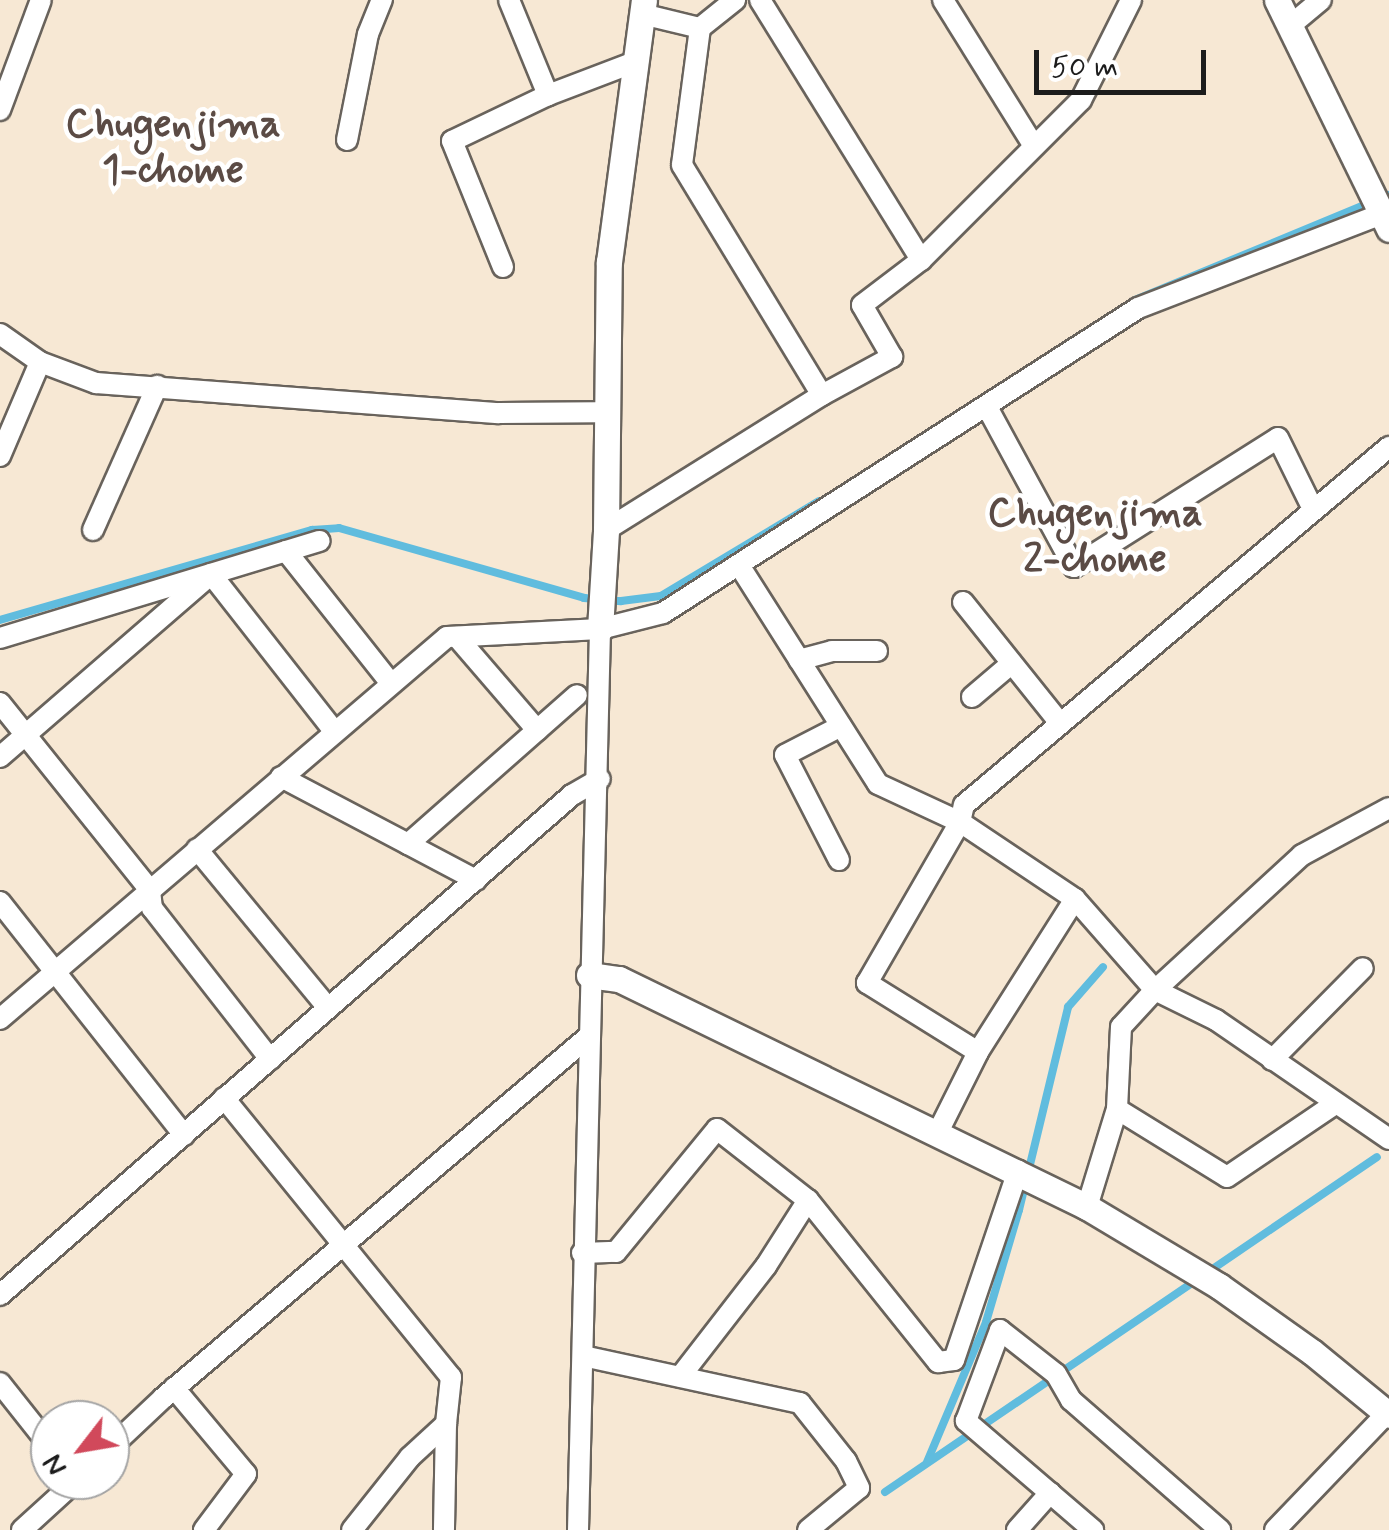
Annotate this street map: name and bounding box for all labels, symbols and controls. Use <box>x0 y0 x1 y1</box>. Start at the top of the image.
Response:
scale bar <box>1039 30 1212 92</box>
text: 50 m <box>1051 48 1118 87</box>
district label: Chugenjima 1-chome <box>66 101 280 195</box>
district label: Chugenjima 2-chome <box>988 490 1202 584</box>
north arrow <box>30 1400 130 1500</box>
text: N <box>35 1447 76 1482</box>

